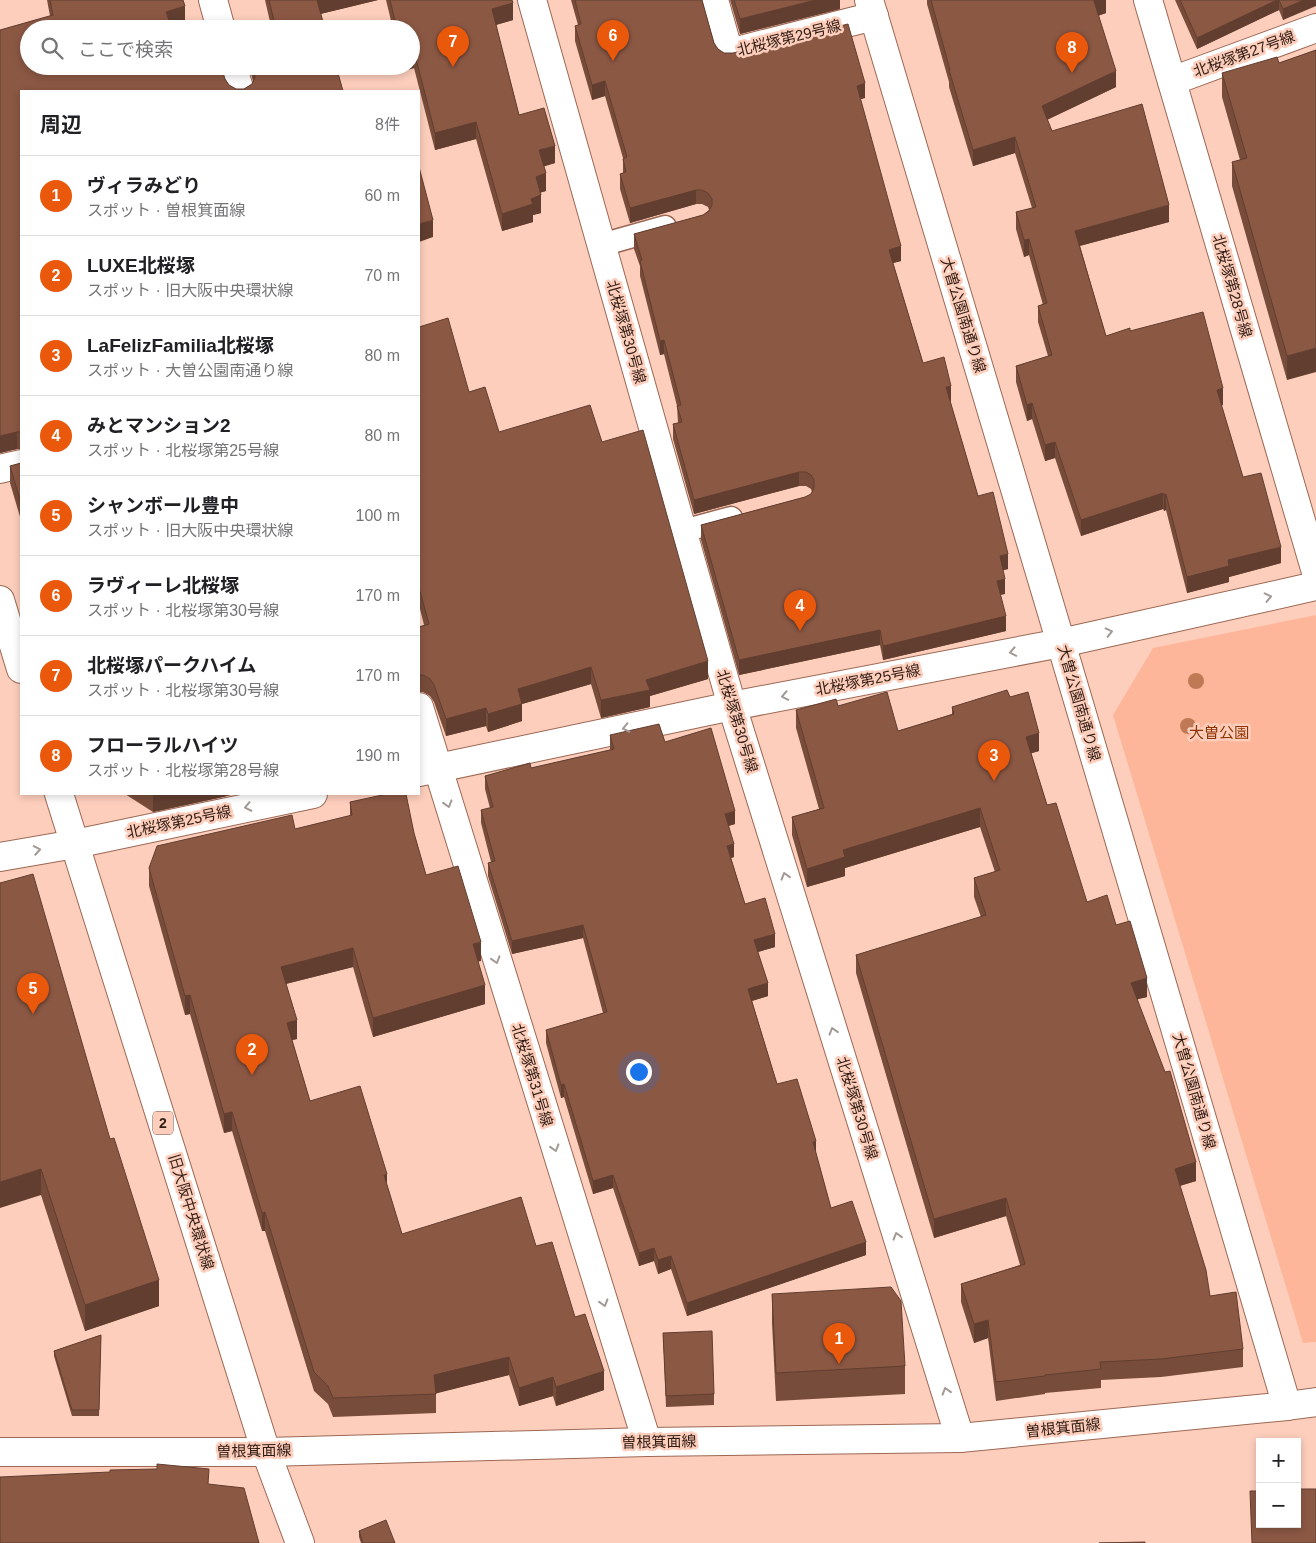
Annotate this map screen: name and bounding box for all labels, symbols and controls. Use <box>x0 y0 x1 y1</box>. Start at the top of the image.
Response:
street label: 北桜塚第29号線 <box>735 16 843 59</box>
search box <box>20 20 420 75</box>
pin: 6 <box>597 20 629 61</box>
pin: 7 <box>437 26 469 67</box>
street label: 北桜塚第27号線 <box>1191 27 1297 80</box>
pin: 8 <box>1056 32 1088 73</box>
icon: search <box>38 34 66 62</box>
text: ここで検索 <box>78 39 173 60</box>
text: 周辺 <box>40 113 82 136</box>
text: 8件 <box>375 116 400 133</box>
text: ヴィラみどり <box>87 175 201 196</box>
text: 1 <box>52 187 60 204</box>
text: 60 m <box>364 187 400 204</box>
text: スポット · 曽根箕面線 <box>87 202 245 219</box>
street label: 北桜塚第28号線 <box>1210 232 1255 339</box>
text: LUXE北桜塚 <box>87 255 195 276</box>
street label: 大曽公園南通り線 <box>938 255 989 375</box>
text: 2 <box>52 267 60 284</box>
text: 70 m <box>364 267 400 284</box>
street label: 北桜塚第30号線 <box>604 278 649 385</box>
text: スポット · 旧大阪中央環状線 <box>87 282 293 299</box>
text: LaFelizFamilia北桜塚 <box>87 335 274 356</box>
text: 3 <box>52 347 60 364</box>
text: 80 m <box>364 347 400 364</box>
text: スポット · 大曽公園南通り線 <box>87 362 293 379</box>
text: みとマンション2 <box>87 415 231 436</box>
text: 4 <box>52 427 60 444</box>
text: 80 m <box>364 427 400 444</box>
text: スポット · 北桜塚第25号線 <box>87 442 279 459</box>
text: シャンボール豊中 <box>87 495 239 516</box>
text: 5 <box>52 507 60 524</box>
text: 100 m <box>356 507 400 524</box>
text: スポット · 旧大阪中央環状線 <box>87 522 293 539</box>
text: ラヴィーレ北桜塚 <box>87 575 239 596</box>
text: 6 <box>52 587 60 604</box>
text: 170 m <box>356 587 400 604</box>
pin: 4 <box>784 590 816 631</box>
one-way arrow <box>1263 592 1272 603</box>
text: スポット · 北桜塚第30号線 <box>87 602 279 619</box>
one-way arrow <box>1104 627 1113 638</box>
street label: 大曽公園南通り線 <box>1055 643 1104 763</box>
one-way arrow <box>1009 646 1018 656</box>
text: 北桜塚パークハイム <box>87 655 256 676</box>
street label: 北桜塚第25号線 <box>814 661 922 698</box>
text: 7 <box>52 667 60 684</box>
text: 170 m <box>356 667 400 684</box>
street label: 北桜塚第30号線 <box>714 667 761 774</box>
text: スポット · 北桜塚第30号線 <box>87 682 279 699</box>
one-way arrow <box>781 690 790 700</box>
one-way arrow <box>621 722 630 733</box>
park label: 大曽公園 <box>1189 724 1249 741</box>
text: フローラルハイツ <box>87 735 239 756</box>
pin: 3 <box>978 740 1010 781</box>
text: 8 <box>52 747 60 764</box>
text: 190 m <box>356 747 400 764</box>
text: スポット · 北桜塚第28号線 <box>87 762 279 779</box>
one-way arrow <box>442 800 452 808</box>
street label: 北桜塚第25号線 <box>125 802 233 841</box>
one-way arrow <box>244 802 253 812</box>
one-way arrow <box>33 846 42 856</box>
one-way arrow <box>780 872 790 880</box>
one-way arrow <box>491 955 501 963</box>
pin: 5 <box>17 973 49 1014</box>
street label: 北桜塚第31号線 <box>509 1021 556 1128</box>
one-way arrow <box>829 1027 839 1035</box>
street label: 大曽公園南通り線 <box>1170 1031 1219 1151</box>
pin: 2 <box>236 1034 268 1075</box>
street label: 北桜塚第30号線 <box>834 1054 881 1161</box>
your location <box>626 1059 652 1085</box>
road number: 2 <box>153 1112 173 1134</box>
one-way arrow <box>550 1143 560 1152</box>
street label: 旧大阪中央環状線 <box>166 1152 217 1272</box>
one-way arrow <box>893 1232 903 1241</box>
one-way arrow <box>598 1298 608 1307</box>
pin: 1 <box>823 1323 855 1364</box>
one-way arrow <box>941 1387 951 1396</box>
street label: 曽根箕面線 <box>1025 1415 1101 1440</box>
street label: 曽根箕面線 <box>621 1432 697 1451</box>
map controls <box>1256 1438 1301 1528</box>
button: + <box>1256 1438 1301 1483</box>
street label: 曽根箕面線 <box>216 1441 292 1460</box>
button: − <box>1256 1483 1301 1528</box>

